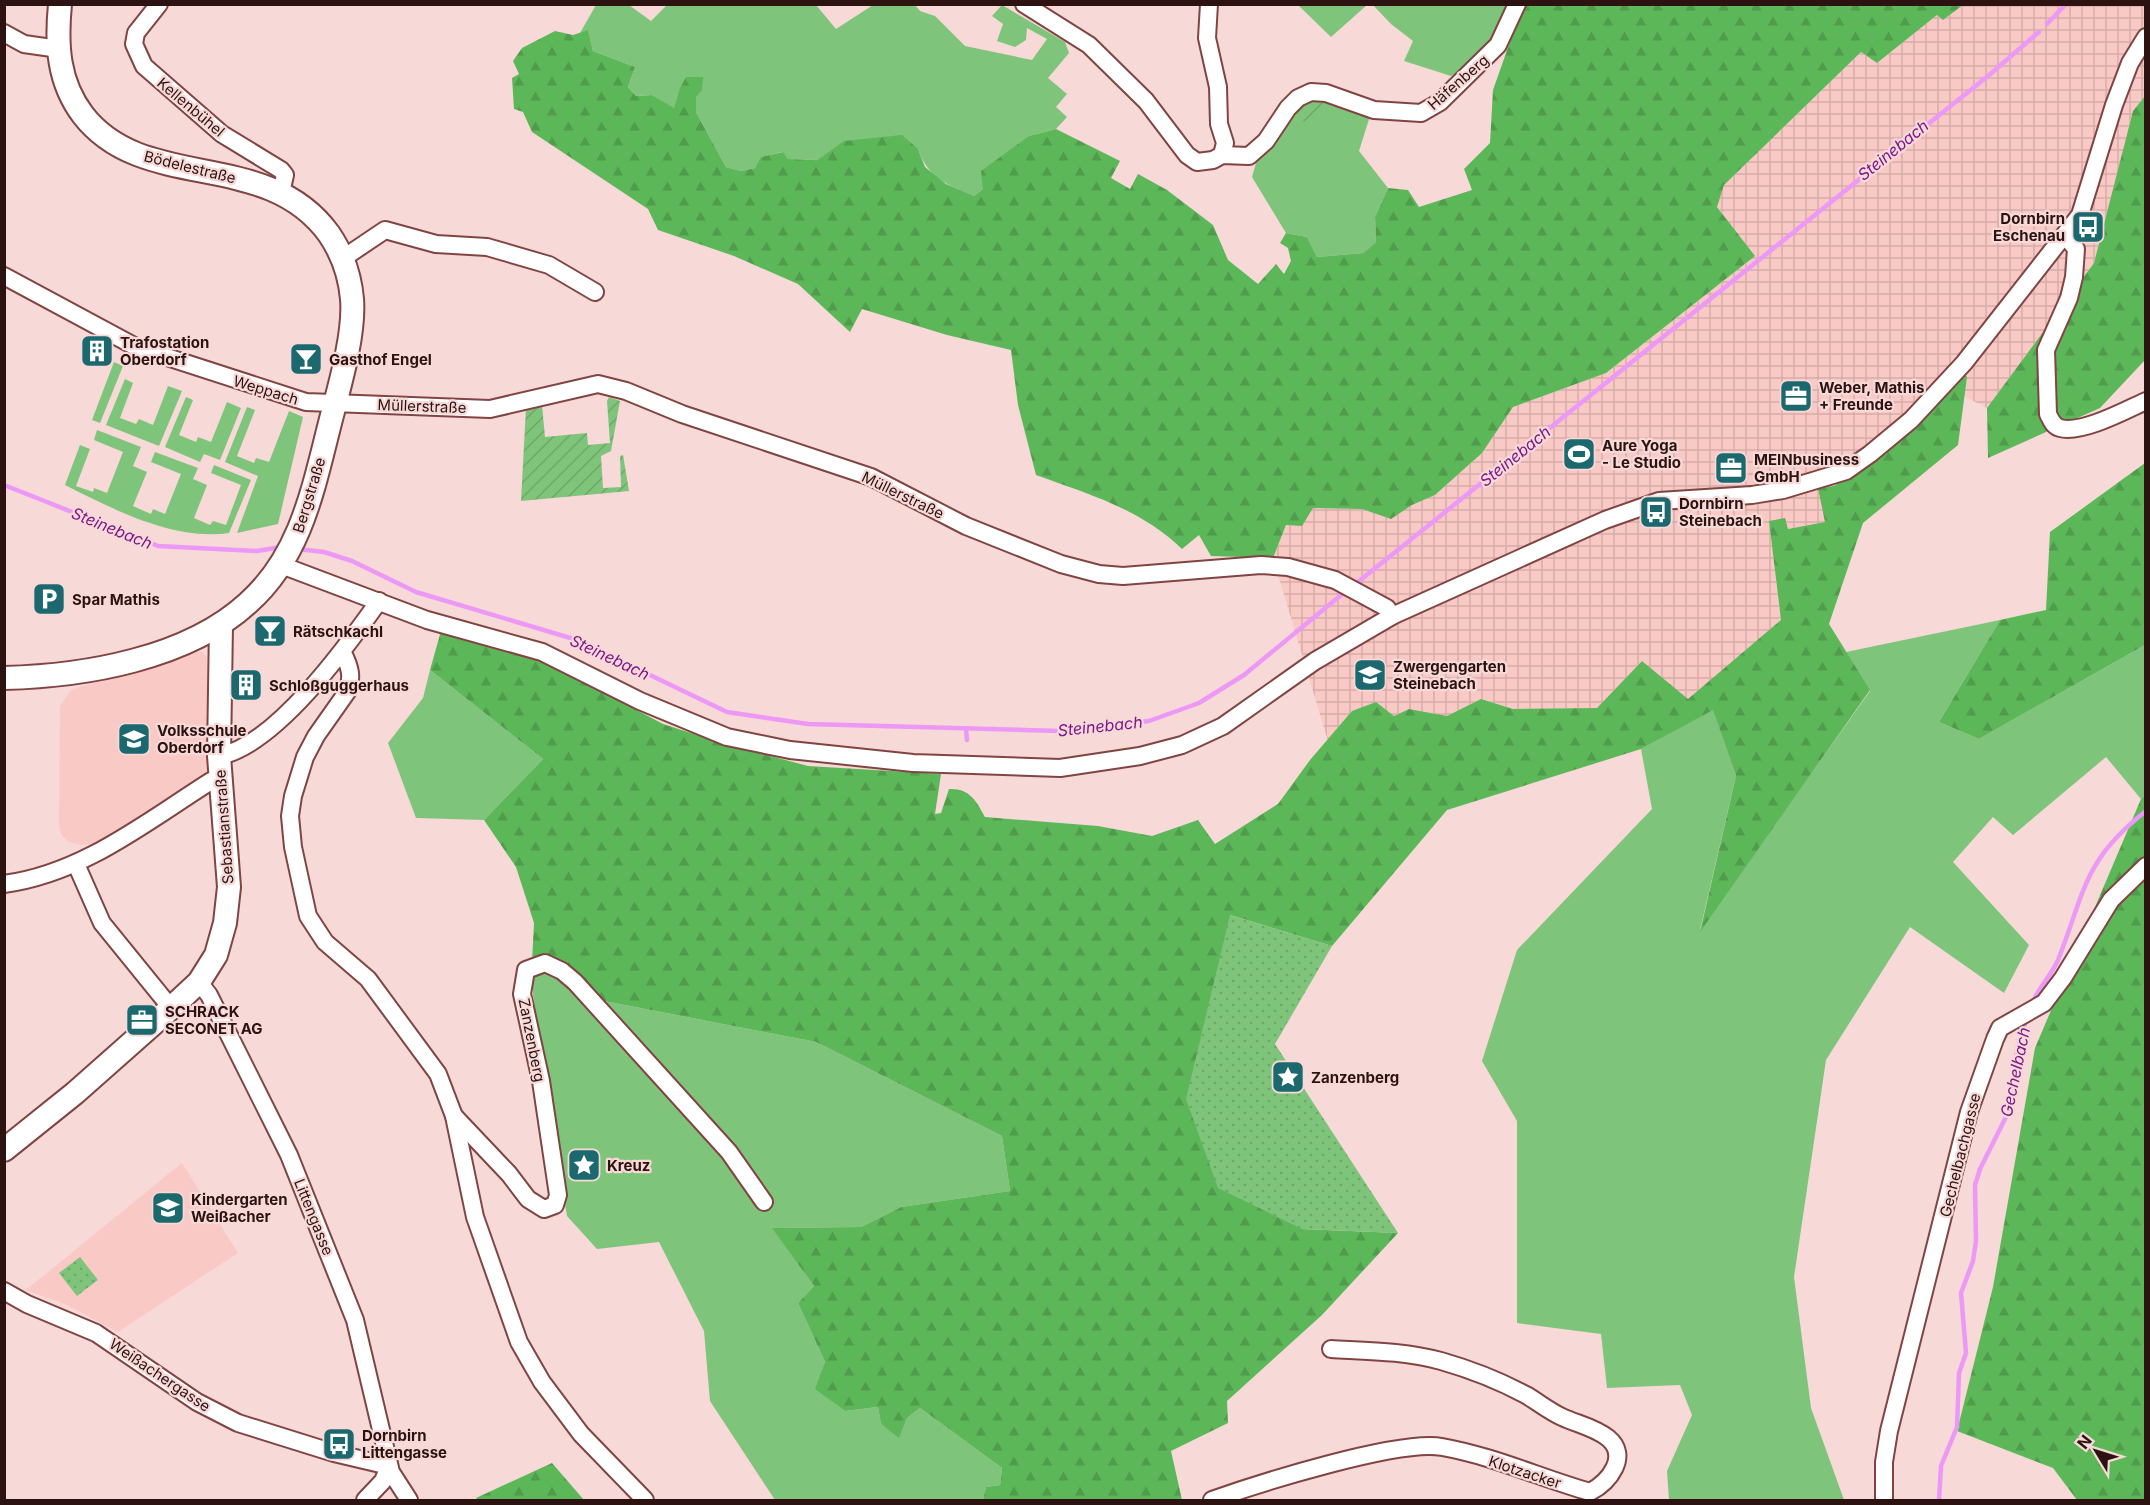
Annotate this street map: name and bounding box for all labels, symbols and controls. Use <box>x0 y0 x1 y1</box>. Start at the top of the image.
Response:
street label: Häfenberg <box>1424 50 1492 114</box>
street label: Kellenbühel <box>153 73 229 141</box>
water label: Steinebach <box>1854 115 1932 185</box>
street label: Bödelestraße <box>142 146 238 188</box>
place label: Dornbirn Eschenau <box>1993 209 2065 245</box>
bus stop icon: Dornbirn Eschenau <box>2070 209 2106 245</box>
building icon: Trafostation Oberdorf <box>79 333 115 369</box>
place label: Trafostation Oberdorf <box>120 333 209 369</box>
bar icon: Gasthof Engel <box>288 341 324 377</box>
place label: Gasthof Engel <box>329 350 432 369</box>
street label: Weppach <box>231 371 301 409</box>
office icon: Weber, Mathis + Freunde <box>1778 378 1814 414</box>
place label: Weber, Mathis + Freunde <box>1819 378 1924 414</box>
street label: Müllerstraße <box>377 395 467 417</box>
water label: Steinebach <box>1476 421 1554 491</box>
sports icon: Aure Yoga - Le Studio <box>1561 436 1597 472</box>
place label: Aure Yoga - Le Studio <box>1602 436 1681 472</box>
office icon: MEINbusiness GmbH <box>1713 450 1749 486</box>
place label: MEINbusiness GmbH <box>1754 450 1859 486</box>
street label: Bergstraße <box>289 455 329 535</box>
street label: Müllerstraße <box>859 467 947 523</box>
bus stop icon: Dornbirn Steinebach <box>1638 494 1674 530</box>
place label: Dornbirn Steinebach <box>1679 494 1762 530</box>
water label: Steinebach <box>69 503 155 553</box>
parking icon: Spar Mathis <box>31 581 67 617</box>
place label: Spar Mathis <box>72 590 160 609</box>
bar icon: Rätschkachl <box>252 613 288 649</box>
place label: Rätschkachl <box>293 622 383 641</box>
water label: Steinebach <box>567 630 653 684</box>
school or university icon: Zwergengarten Steinebach <box>1352 657 1388 693</box>
place label: Zwergengarten Steinebach <box>1393 657 1506 693</box>
building icon: Schloßguggerhaus <box>228 667 264 703</box>
place label: Schloßguggerhaus <box>269 676 409 695</box>
water label: Steinebach <box>1057 712 1143 740</box>
school or university icon: Volksschule Oberdorf <box>116 721 152 757</box>
place label: Volksschule Oberdorf <box>157 721 247 757</box>
street label: Sebastianstraße <box>211 769 237 885</box>
street label: Zanzenberg <box>515 997 549 1083</box>
office icon: SCHRACK SECONET AG <box>124 1002 160 1038</box>
place label: SCHRACK SECONET AG <box>165 1002 263 1038</box>
water label: Gechelbach <box>1996 1025 2034 1119</box>
place icon: Zanzenberg <box>1270 1059 1306 1095</box>
place label: Zanzenberg <box>1311 1068 1399 1087</box>
street label: Gechelbachgasse <box>1935 1091 1985 1219</box>
place icon: Kreuz <box>566 1147 602 1183</box>
place label: Kreuz <box>607 1156 650 1175</box>
street label: Littengasse <box>290 1176 338 1258</box>
school or university icon: Kindergarten Weißacher <box>150 1190 186 1226</box>
place label: Kindergarten Weißacher <box>191 1190 288 1226</box>
street label: Weißachergasse <box>106 1334 214 1416</box>
north arrow <box>2066 1421 2126 1481</box>
bus stop icon: Dornbirn Littengasse <box>321 1426 357 1462</box>
place label: Dornbirn Littengasse <box>362 1426 447 1462</box>
text: N <box>2073 1431 2096 1453</box>
street label: Klotzacker <box>1486 1451 1564 1493</box>

